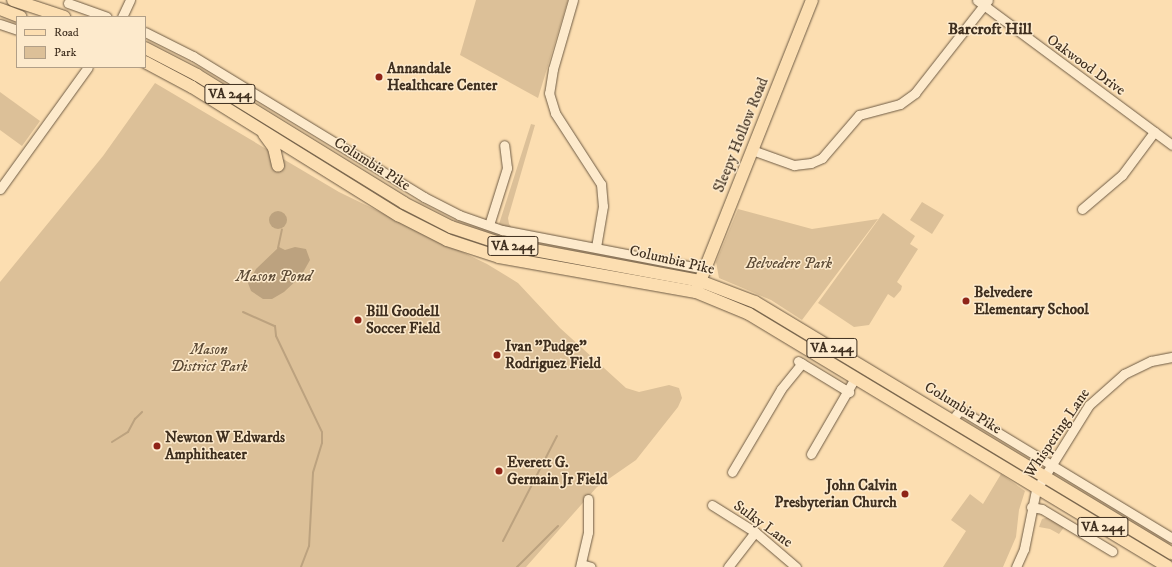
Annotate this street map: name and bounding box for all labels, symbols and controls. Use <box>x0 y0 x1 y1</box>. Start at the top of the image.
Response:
legend <box>16 16 146 68</box>
district label: Barcroft Hill <box>948 19 1032 39</box>
text: Road <box>54 25 79 40</box>
street label: Oakwood Drive <box>1043 30 1129 100</box>
text: Park <box>54 45 76 60</box>
place label: Annandale Healthcare Center <box>387 59 497 94</box>
marker: Annandale Healthcare Center <box>374 72 384 82</box>
street label: Sleepy Hollow Road <box>710 75 772 195</box>
road number: VA 244 <box>204 82 256 106</box>
street label: Columbia Pike <box>330 133 414 195</box>
road number: VA 244 <box>487 234 539 258</box>
street label: Columbia Pike <box>628 241 716 279</box>
park label: Belvedere Park <box>746 255 832 273</box>
water label: Mason Pond <box>236 266 312 286</box>
place label: Belvedere Elementary School <box>974 283 1089 318</box>
marker: Belvedere Elementary School <box>961 296 971 306</box>
place label: Bill Goodell Soccer Field <box>366 302 440 337</box>
marker: Bill Goodell Soccer Field <box>353 315 363 325</box>
road number: VA 244 <box>806 336 858 360</box>
place label: Ivan "Pudge" Rodriguez Field <box>505 337 601 372</box>
park label: Mason District Park <box>170 340 248 375</box>
marker: Ivan "Pudge" Rodriguez Field <box>492 350 502 360</box>
street label: Columbia Pike <box>921 378 1005 438</box>
street label: Whispering Lane <box>1021 385 1093 481</box>
place label: Newton W Edwards Amphitheater <box>165 428 285 463</box>
marker: Newton W Edwards Amphitheater <box>152 441 162 451</box>
place label: Everett G. Germain Jr Field <box>507 453 608 488</box>
marker: Everett G. Germain Jr Field <box>494 466 504 476</box>
place label: John Calvin Presbyterian Church <box>775 476 897 511</box>
marker: John Calvin Presbyterian Church <box>900 489 910 499</box>
street label: Sulky Lane <box>730 497 796 551</box>
road number: VA 244 <box>1077 515 1129 539</box>

